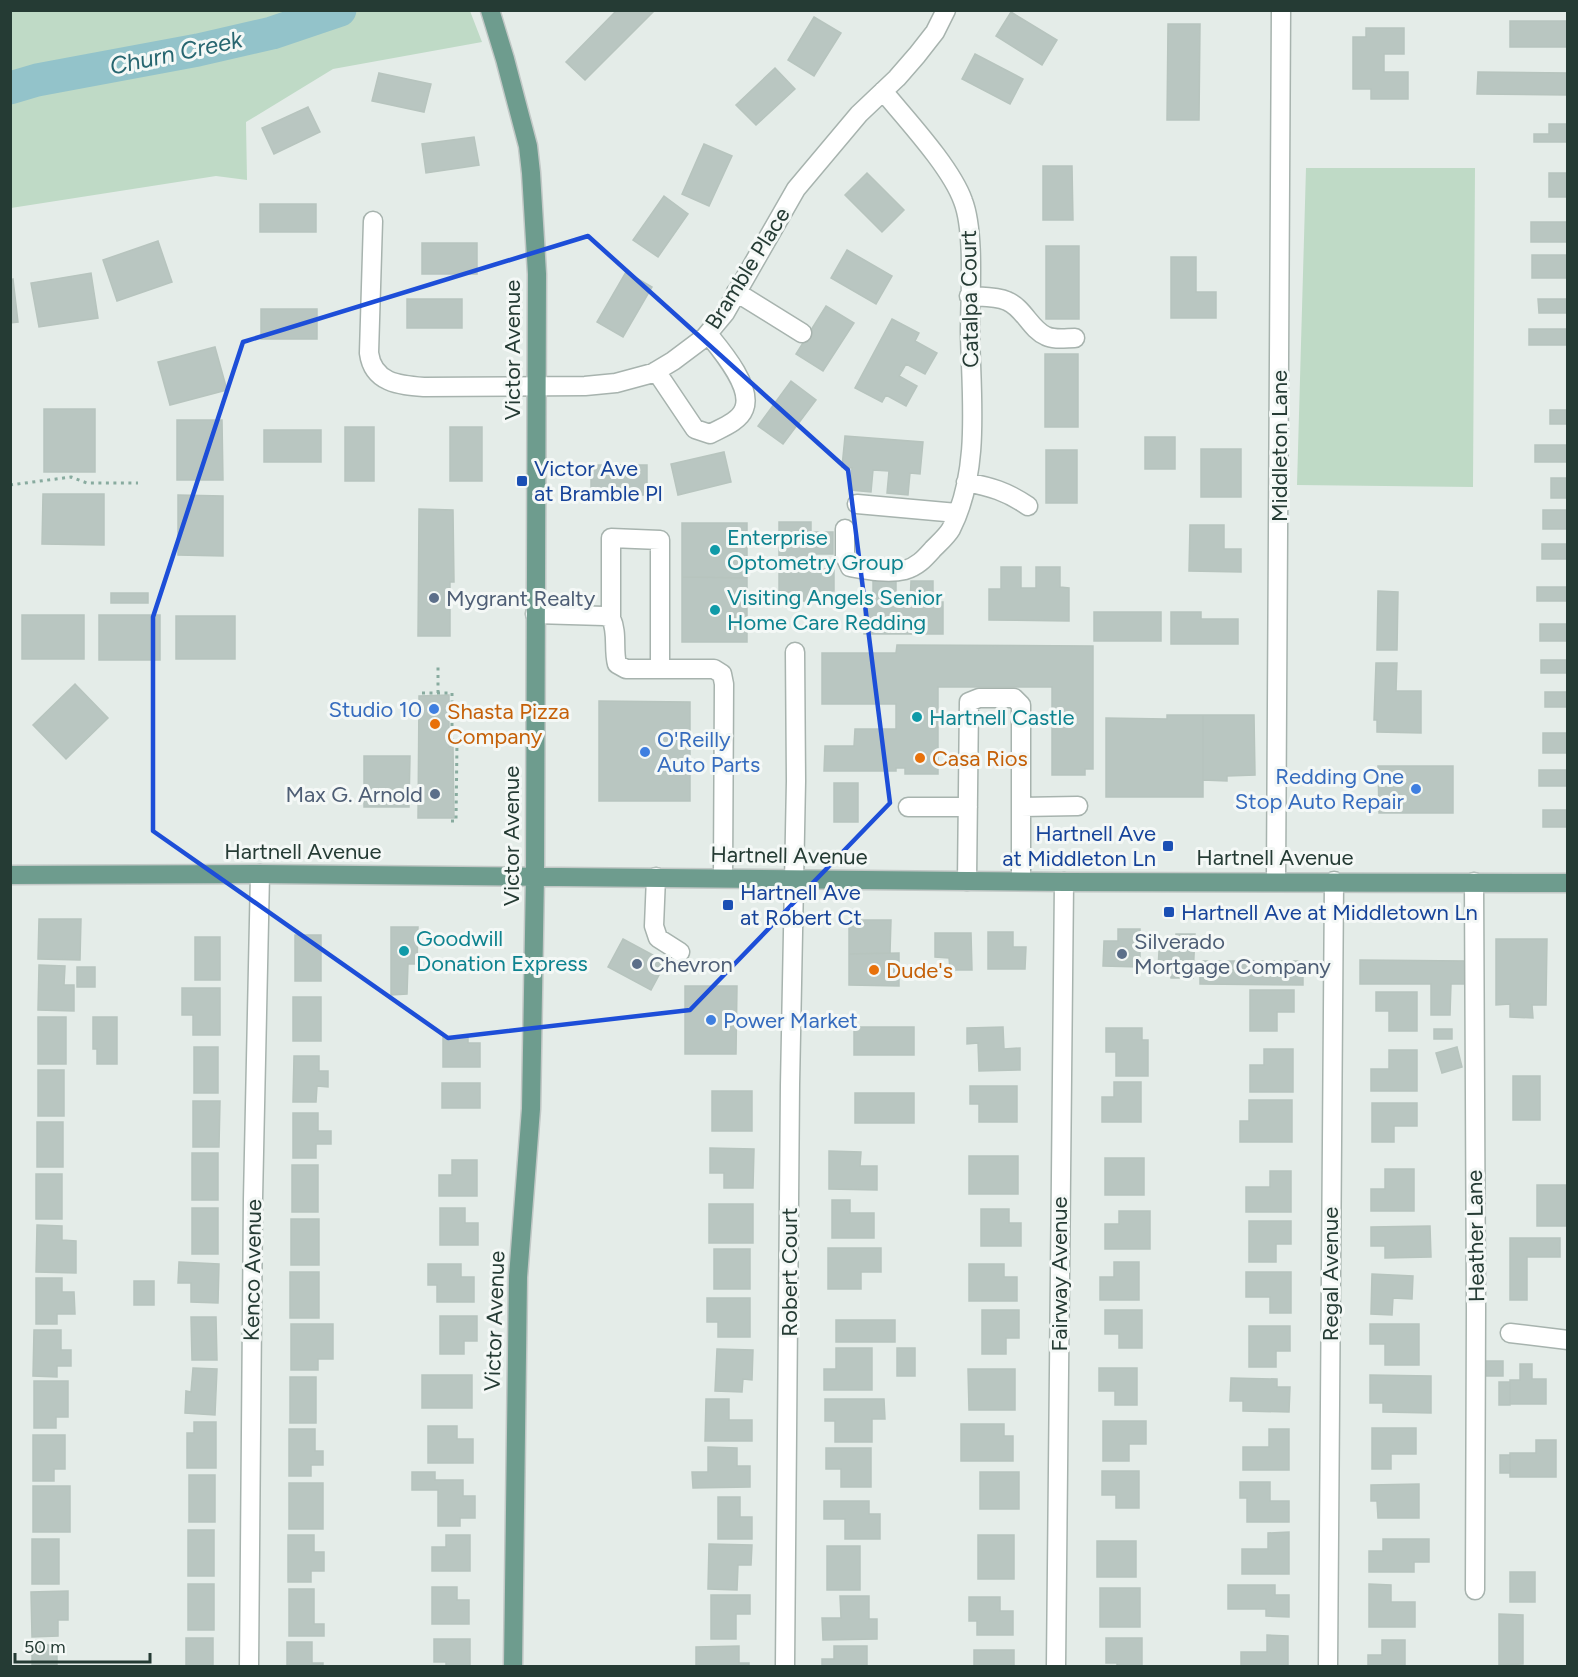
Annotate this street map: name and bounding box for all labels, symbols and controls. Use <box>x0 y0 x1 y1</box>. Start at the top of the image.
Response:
water label: Churn Creek <box>107 24 246 81</box>
street label: Bramble Place <box>699 202 796 334</box>
street label: Catalpa Court <box>955 230 984 368</box>
street label: Victor Avenue <box>499 280 526 420</box>
street label: Middleton Lane <box>1266 370 1293 522</box>
place label: Victor Ave at Bramble Pl <box>534 455 663 507</box>
marker: Victor Ave at Bramble Pl <box>515 474 529 488</box>
place label: Enterprise Optometry Group <box>727 524 904 576</box>
marker: Enterprise Optometry Group <box>708 543 722 557</box>
place label: Visiting Angels Senior Home Care Redding <box>727 584 943 636</box>
place label: Mygrant Realty <box>446 585 596 612</box>
marker: Mygrant Realty <box>427 591 441 605</box>
marker: Visiting Angels Senior Home Care Redding <box>708 603 722 617</box>
place label: Studio 10 <box>329 696 422 723</box>
place label: Shasta Pizza Company <box>447 698 570 750</box>
marker: Studio 10 <box>427 702 441 716</box>
place label: Hartnell Castle <box>929 704 1074 731</box>
marker: Hartnell Castle <box>910 710 924 724</box>
marker: Shasta Pizza Company <box>428 717 442 731</box>
place label: O'Reilly Auto Parts <box>657 726 760 778</box>
marker: O'Reilly Auto Parts <box>638 745 652 759</box>
place label: Casa Rios <box>932 745 1028 772</box>
marker: Casa Rios <box>913 751 927 765</box>
place label: Redding One Stop Auto Repair <box>1235 763 1405 815</box>
street label: Victor Avenue <box>498 766 525 906</box>
place label: Max G. Arnold <box>285 781 423 808</box>
marker: Redding One Stop Auto Repair <box>1409 782 1423 796</box>
marker: Max G. Arnold <box>428 787 442 801</box>
place label: Hartnell Ave at Middleton Ln <box>1002 820 1156 872</box>
street label: Hartnell Avenue <box>224 838 382 865</box>
marker: Hartnell Ave at Middleton Ln <box>1161 839 1175 853</box>
street label: Hartnell Avenue <box>710 841 868 870</box>
street label: Hartnell Avenue <box>1196 844 1354 871</box>
place label: Hartnell Ave at Robert Ct <box>740 879 862 931</box>
marker: Hartnell Ave at Robert Ct <box>721 898 735 912</box>
place label: Hartnell Ave at Middletown Ln <box>1181 899 1478 926</box>
marker: Hartnell Ave at Middletown Ln <box>1162 905 1176 919</box>
place label: Goodwill Donation Express <box>416 925 588 977</box>
place label: Silverado Mortgage Company <box>1134 928 1331 980</box>
marker: Goodwill Donation Express <box>397 944 411 958</box>
marker: Silverado Mortgage Company <box>1115 947 1129 961</box>
place label: Chevron <box>649 951 733 978</box>
marker: Chevron <box>630 957 644 971</box>
place label: Dude's <box>886 957 953 984</box>
marker: Dude's <box>867 963 881 977</box>
place label: Power Market <box>723 1007 858 1034</box>
marker: Power Market <box>704 1013 718 1027</box>
street label: Heather Lane <box>1461 1170 1490 1302</box>
street label: Fairway Avenue <box>1046 1196 1073 1352</box>
street label: Kenco Avenue <box>238 1199 267 1341</box>
street label: Robert Court <box>776 1207 803 1337</box>
street label: Regal Avenue <box>1317 1207 1344 1341</box>
street label: Victor Avenue <box>479 1250 510 1392</box>
scale bar <box>15 1626 150 1664</box>
text: 50 m <box>24 1636 66 1658</box>

